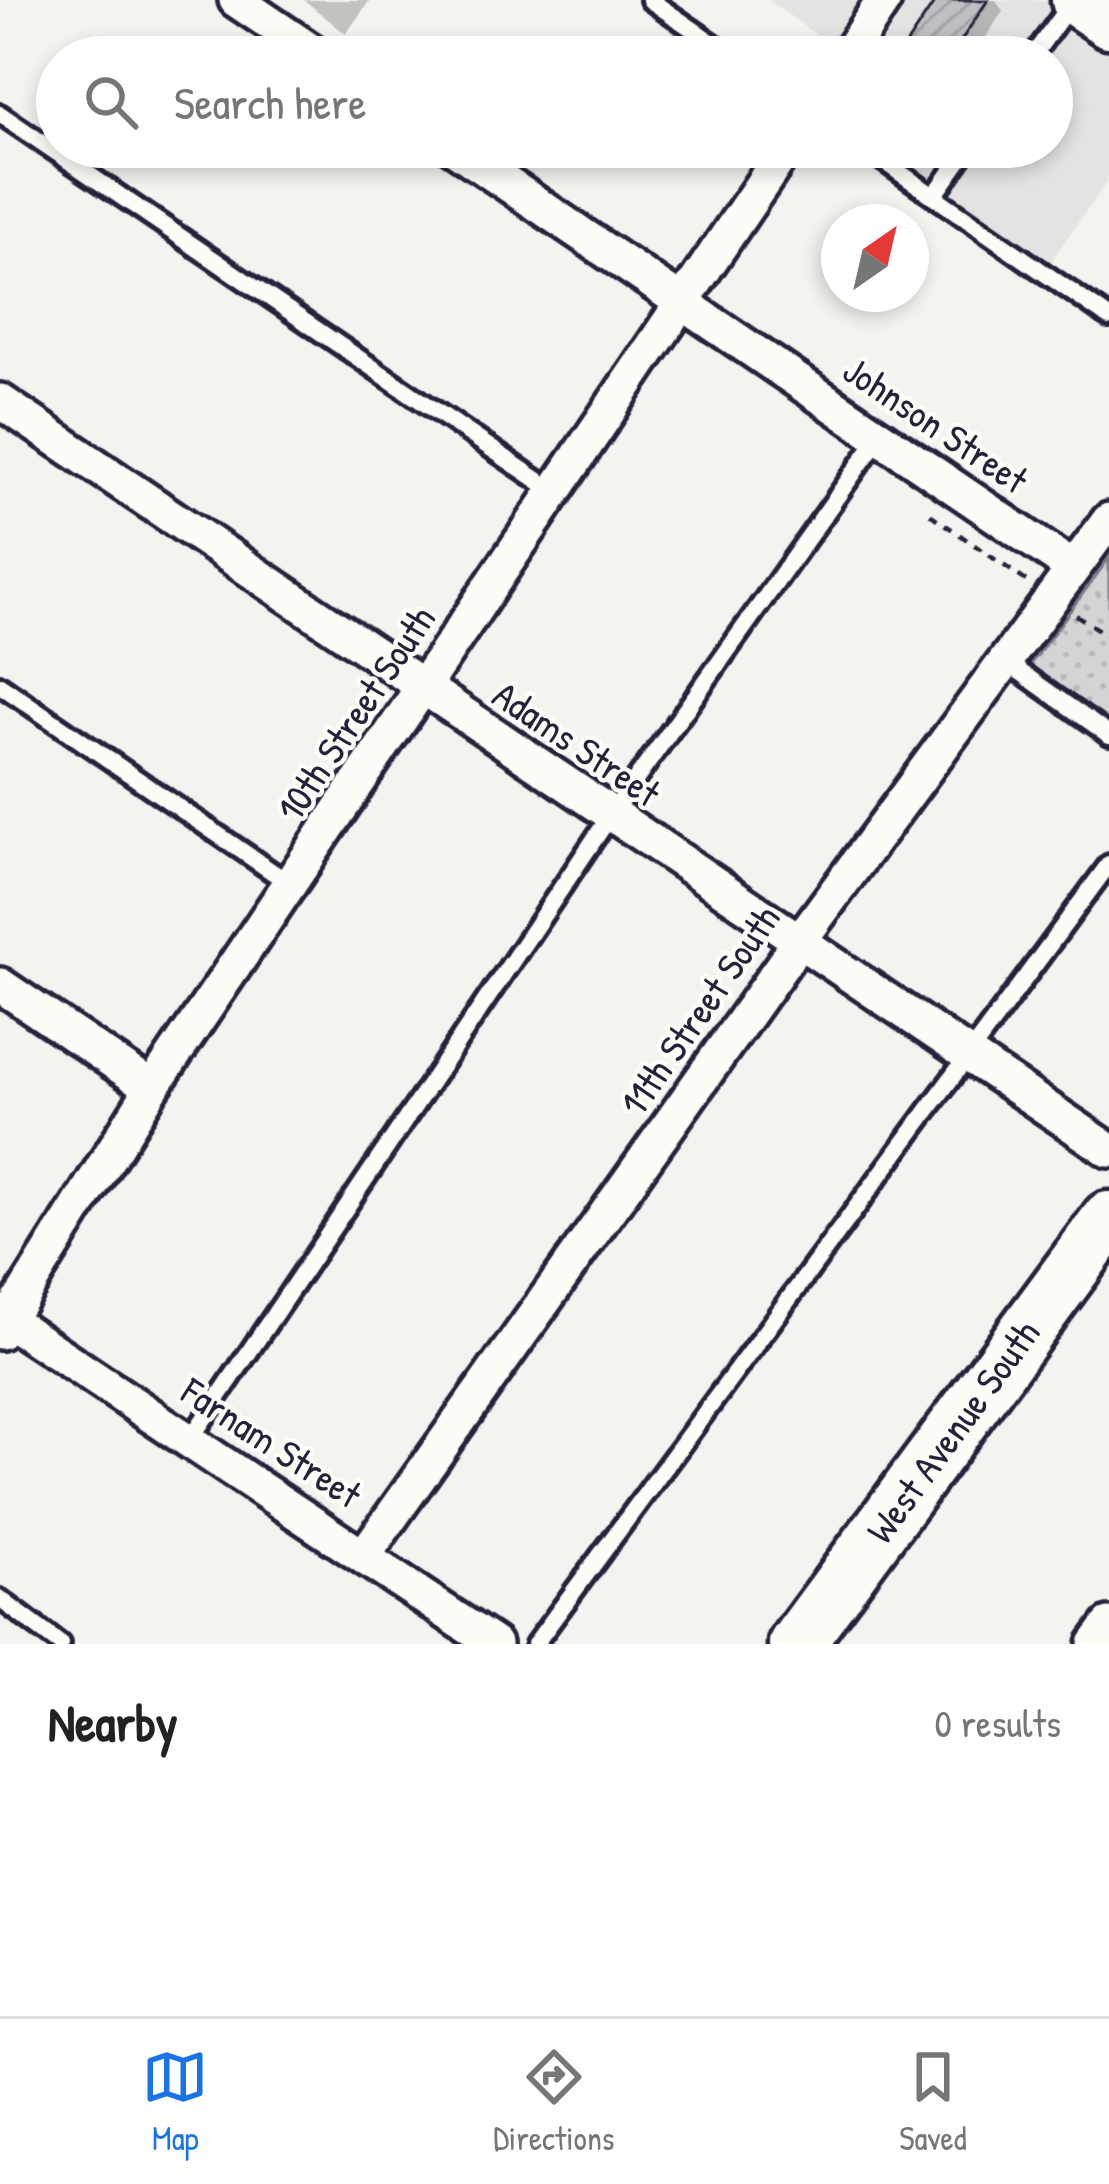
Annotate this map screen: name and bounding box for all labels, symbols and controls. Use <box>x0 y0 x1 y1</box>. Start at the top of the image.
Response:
search box <box>36 36 1073 168</box>
icon: search <box>78 69 144 135</box>
text: Search here <box>174 72 366 133</box>
north arrow <box>821 204 929 312</box>
street label: Johnson Street <box>833 343 1039 506</box>
street label: 10th Street South <box>263 595 447 831</box>
street label: Adams Street <box>483 668 671 819</box>
street label: 11th Street South <box>607 894 791 1126</box>
street label: West Avenue South <box>853 1309 1051 1553</box>
street label: Farnam Street <box>171 1364 373 1520</box>
text: Nearby <box>48 1688 178 1757</box>
text: 0 results <box>935 1696 1061 1749</box>
tab: Map <box>142 2044 208 2160</box>
tab: Directions <box>493 2044 615 2160</box>
tab: Saved <box>899 2044 967 2160</box>

